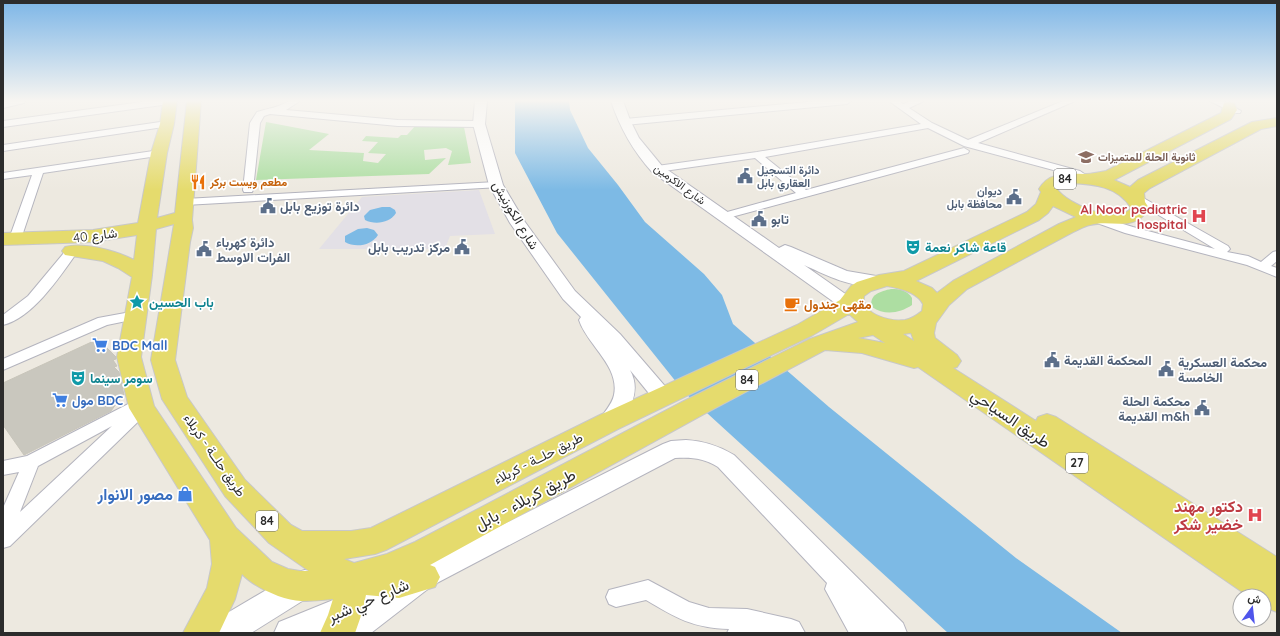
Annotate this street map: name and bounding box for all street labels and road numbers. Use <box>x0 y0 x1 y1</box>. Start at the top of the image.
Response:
street label: شارع الاكرمين <box>651 161 709 208</box>
road number: 84 <box>1054 169 1076 189</box>
street label: شارع الكورنيش <box>488 178 543 253</box>
street label: شارع 40 <box>72 224 118 248</box>
road number: 84 <box>736 370 758 390</box>
street label: طريق السياحي <box>965 384 1054 455</box>
street label: طريق حلــة - كربلاء <box>180 411 249 500</box>
street label: طريق حلــة - كربلاء <box>491 429 585 488</box>
road number: 27 <box>1066 453 1088 473</box>
street label: طريق كربلاء - بابل <box>471 464 579 535</box>
road number: 84 <box>256 511 278 531</box>
street label: شارع حي شبر <box>323 574 413 630</box>

